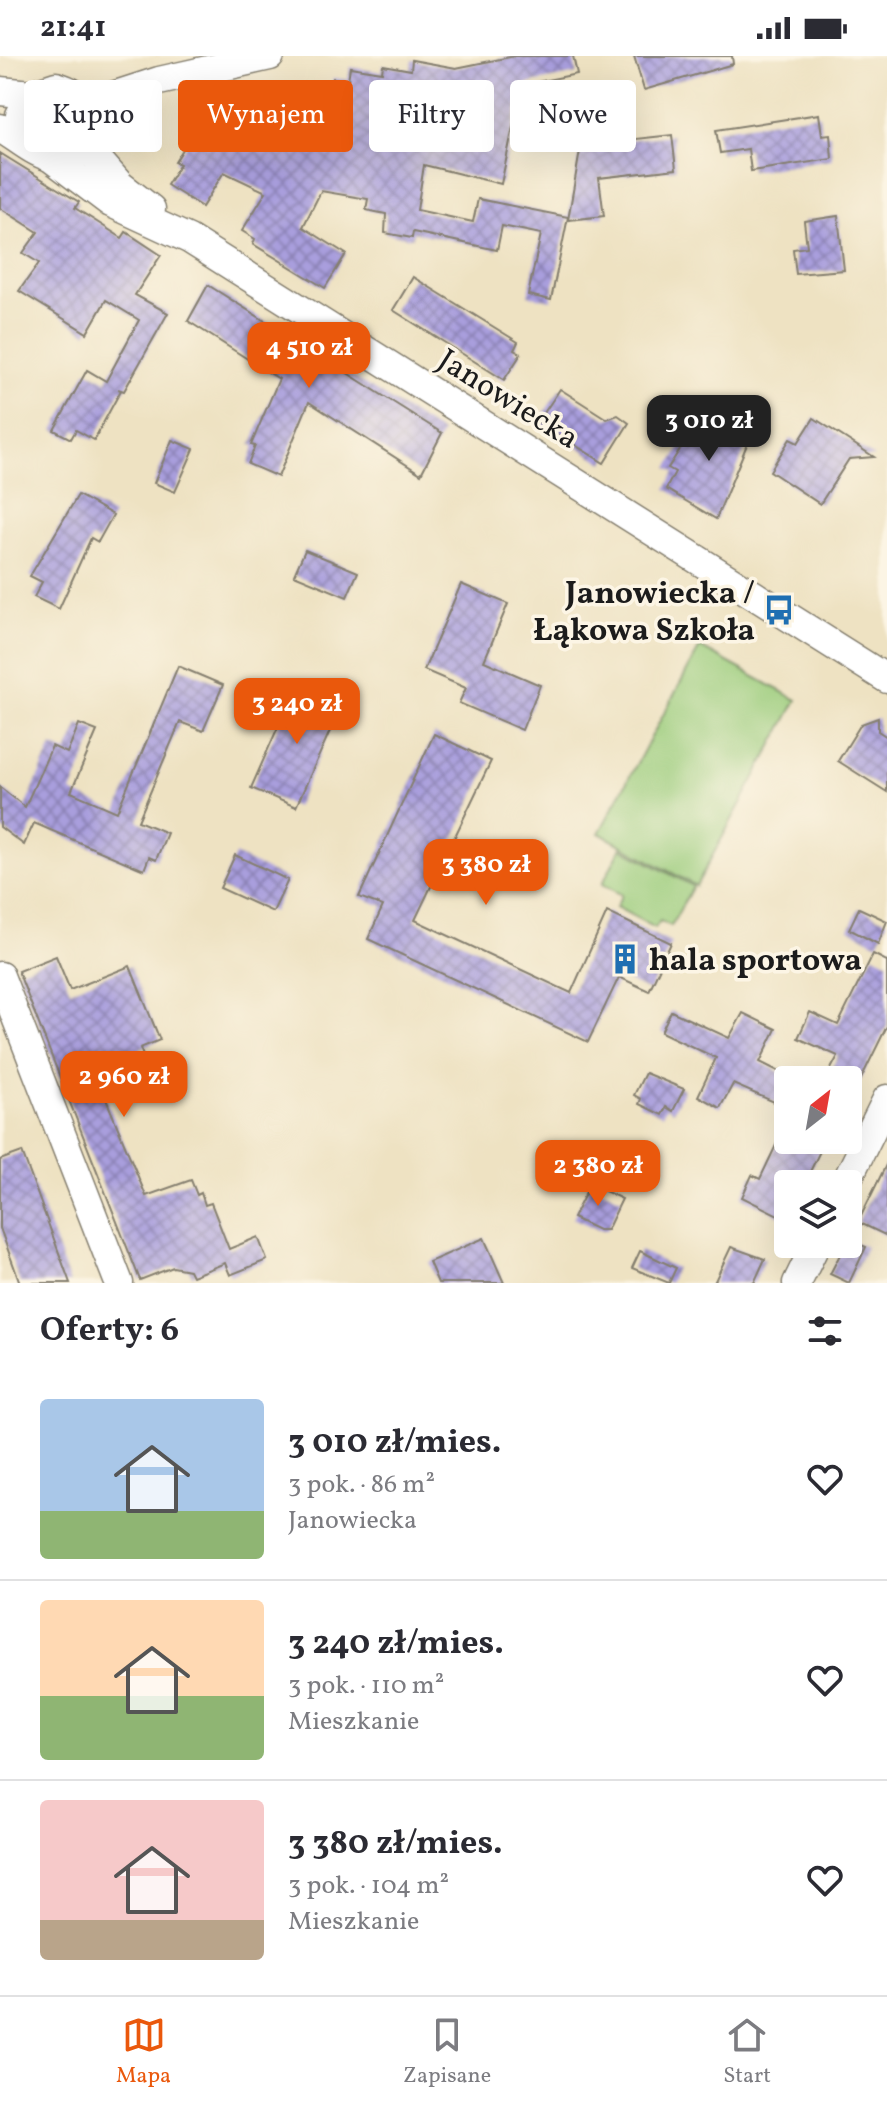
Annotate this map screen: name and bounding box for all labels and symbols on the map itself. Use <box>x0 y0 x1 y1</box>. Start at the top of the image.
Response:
pin: 4 510 zł <box>226 322 392 390</box>
street label: Janowiecka <box>428 340 586 461</box>
pin: 3 010 zł <box>626 395 792 463</box>
place label: Janowiecka / Łąkowa Szkoła <box>533 573 755 654</box>
bus stop icon: Janowiecka / Łąkowa Szkoła <box>762 593 796 627</box>
pin: 3 240 zł <box>214 678 380 746</box>
pin: 3 380 zł <box>403 839 569 907</box>
place label: hala sportowa <box>649 940 862 984</box>
building icon: hala sportowa <box>608 942 642 976</box>
pin: 2 960 zł <box>41 1051 207 1119</box>
north arrow <box>774 1066 862 1154</box>
pin: 2 380 zł <box>515 1140 681 1208</box>

